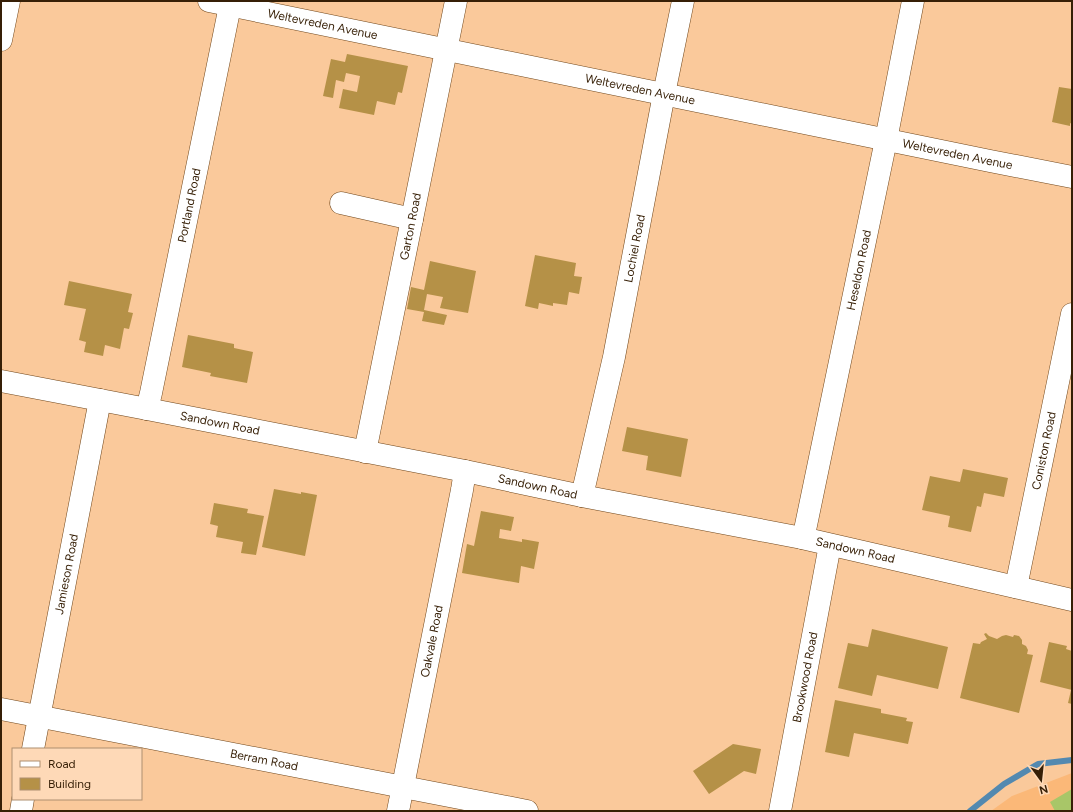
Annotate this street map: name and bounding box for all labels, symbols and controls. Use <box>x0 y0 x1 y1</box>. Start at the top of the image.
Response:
street label: Weltevreden Avenue <box>266 6 379 42</box>
street label: Weltevreden Avenue <box>584 71 697 107</box>
street label: Weltevreden Avenue <box>901 136 1014 172</box>
street label: Portland Road <box>175 167 204 244</box>
street label: Garton Road <box>397 192 424 261</box>
street label: Lochiel Road <box>621 213 648 284</box>
street label: Heseldon Road <box>844 229 874 312</box>
street label: Sandown Road <box>179 409 261 438</box>
street label: Coniston Road <box>1029 410 1059 491</box>
street label: Sandown Road <box>497 471 579 502</box>
street label: Jamieson Road <box>52 533 81 616</box>
street label: Sandown Road <box>814 534 896 566</box>
street label: Oakvale Road <box>418 604 446 679</box>
street label: Brookwood Road <box>790 631 821 724</box>
street label: Berram Road <box>229 747 299 773</box>
legend <box>12 748 142 800</box>
text: Road <box>48 757 76 771</box>
north arrow <box>1021 760 1061 800</box>
text: Building <box>48 777 91 791</box>
text: N <box>1038 782 1049 797</box>

